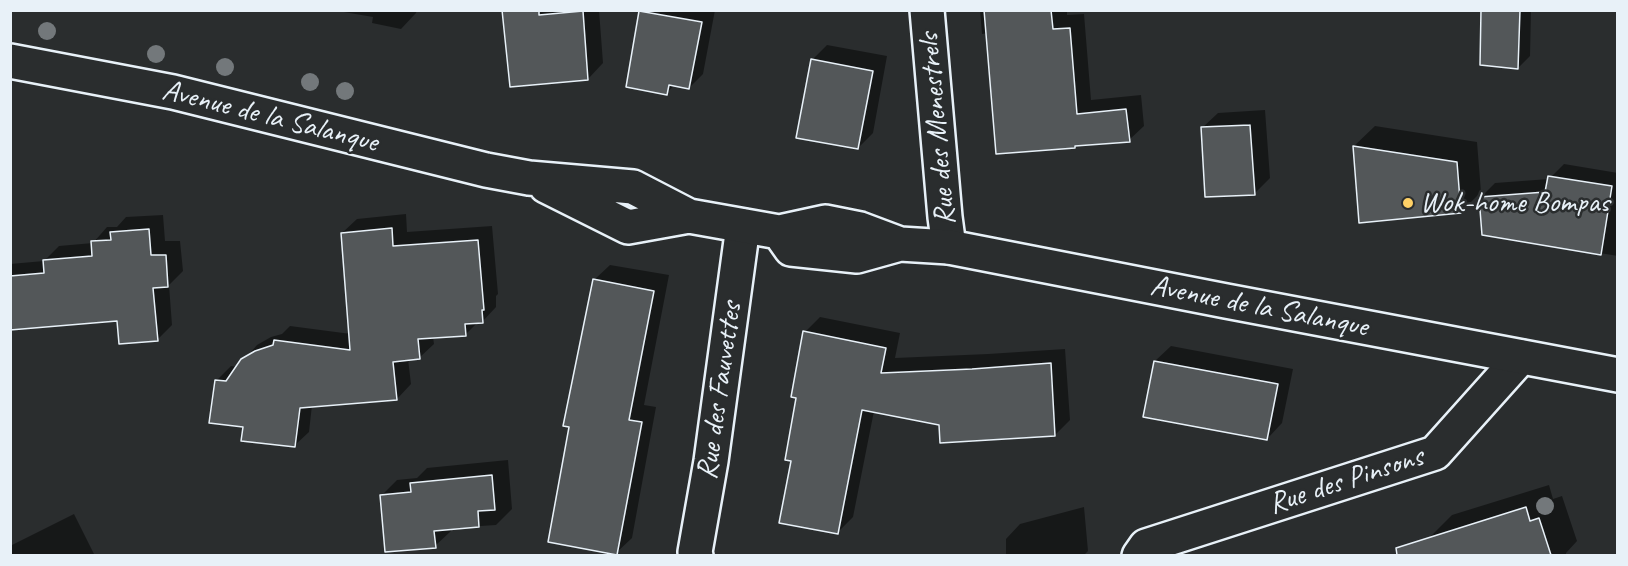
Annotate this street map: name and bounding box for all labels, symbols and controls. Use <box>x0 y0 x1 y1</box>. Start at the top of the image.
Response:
street label: Rue des Menestrels <box>912 31 964 227</box>
street label: Avenue de la Salanque <box>159 73 381 161</box>
place label: Wok-home Bompas <box>1420 185 1609 221</box>
marker: Wok-home Bompas <box>1401 196 1415 210</box>
street label: Avenue de la Salanque <box>1147 268 1371 346</box>
street label: Rue des Fauvettes <box>690 300 750 482</box>
street label: Rue des Pinsons <box>1264 439 1428 523</box>

